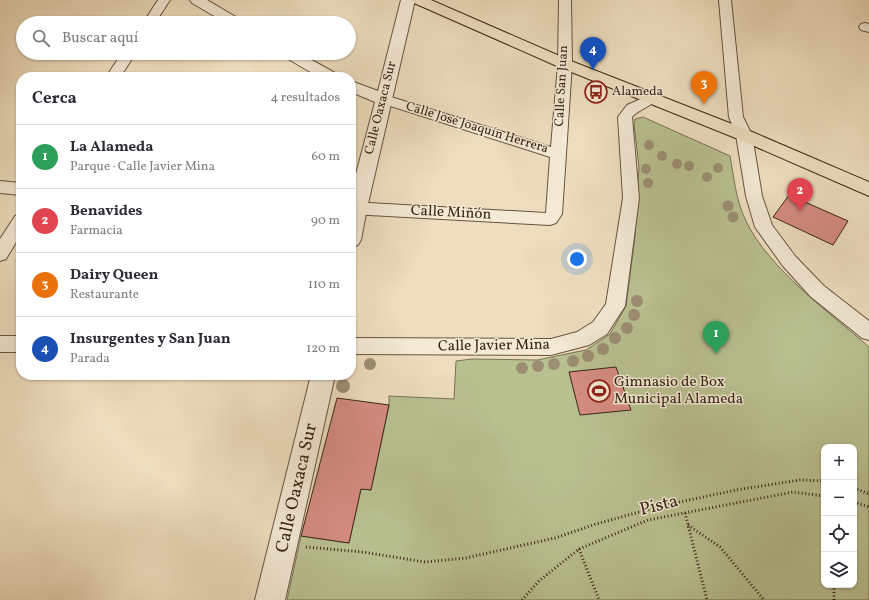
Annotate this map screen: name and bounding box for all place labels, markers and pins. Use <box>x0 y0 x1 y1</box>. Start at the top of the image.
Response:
pin: 4 <box>580 37 606 70</box>
pin: 3 <box>691 71 717 104</box>
bus stop icon: Alameda <box>583 79 609 105</box>
place label: Alameda <box>612 83 663 101</box>
pin: 2 <box>787 178 813 211</box>
pin: 1 <box>703 321 729 354</box>
place label: Gimnasio de Box Municipal Alameda <box>614 372 743 410</box>
sports icon: Gimnasio de Box Municipal Alameda <box>586 378 612 404</box>

